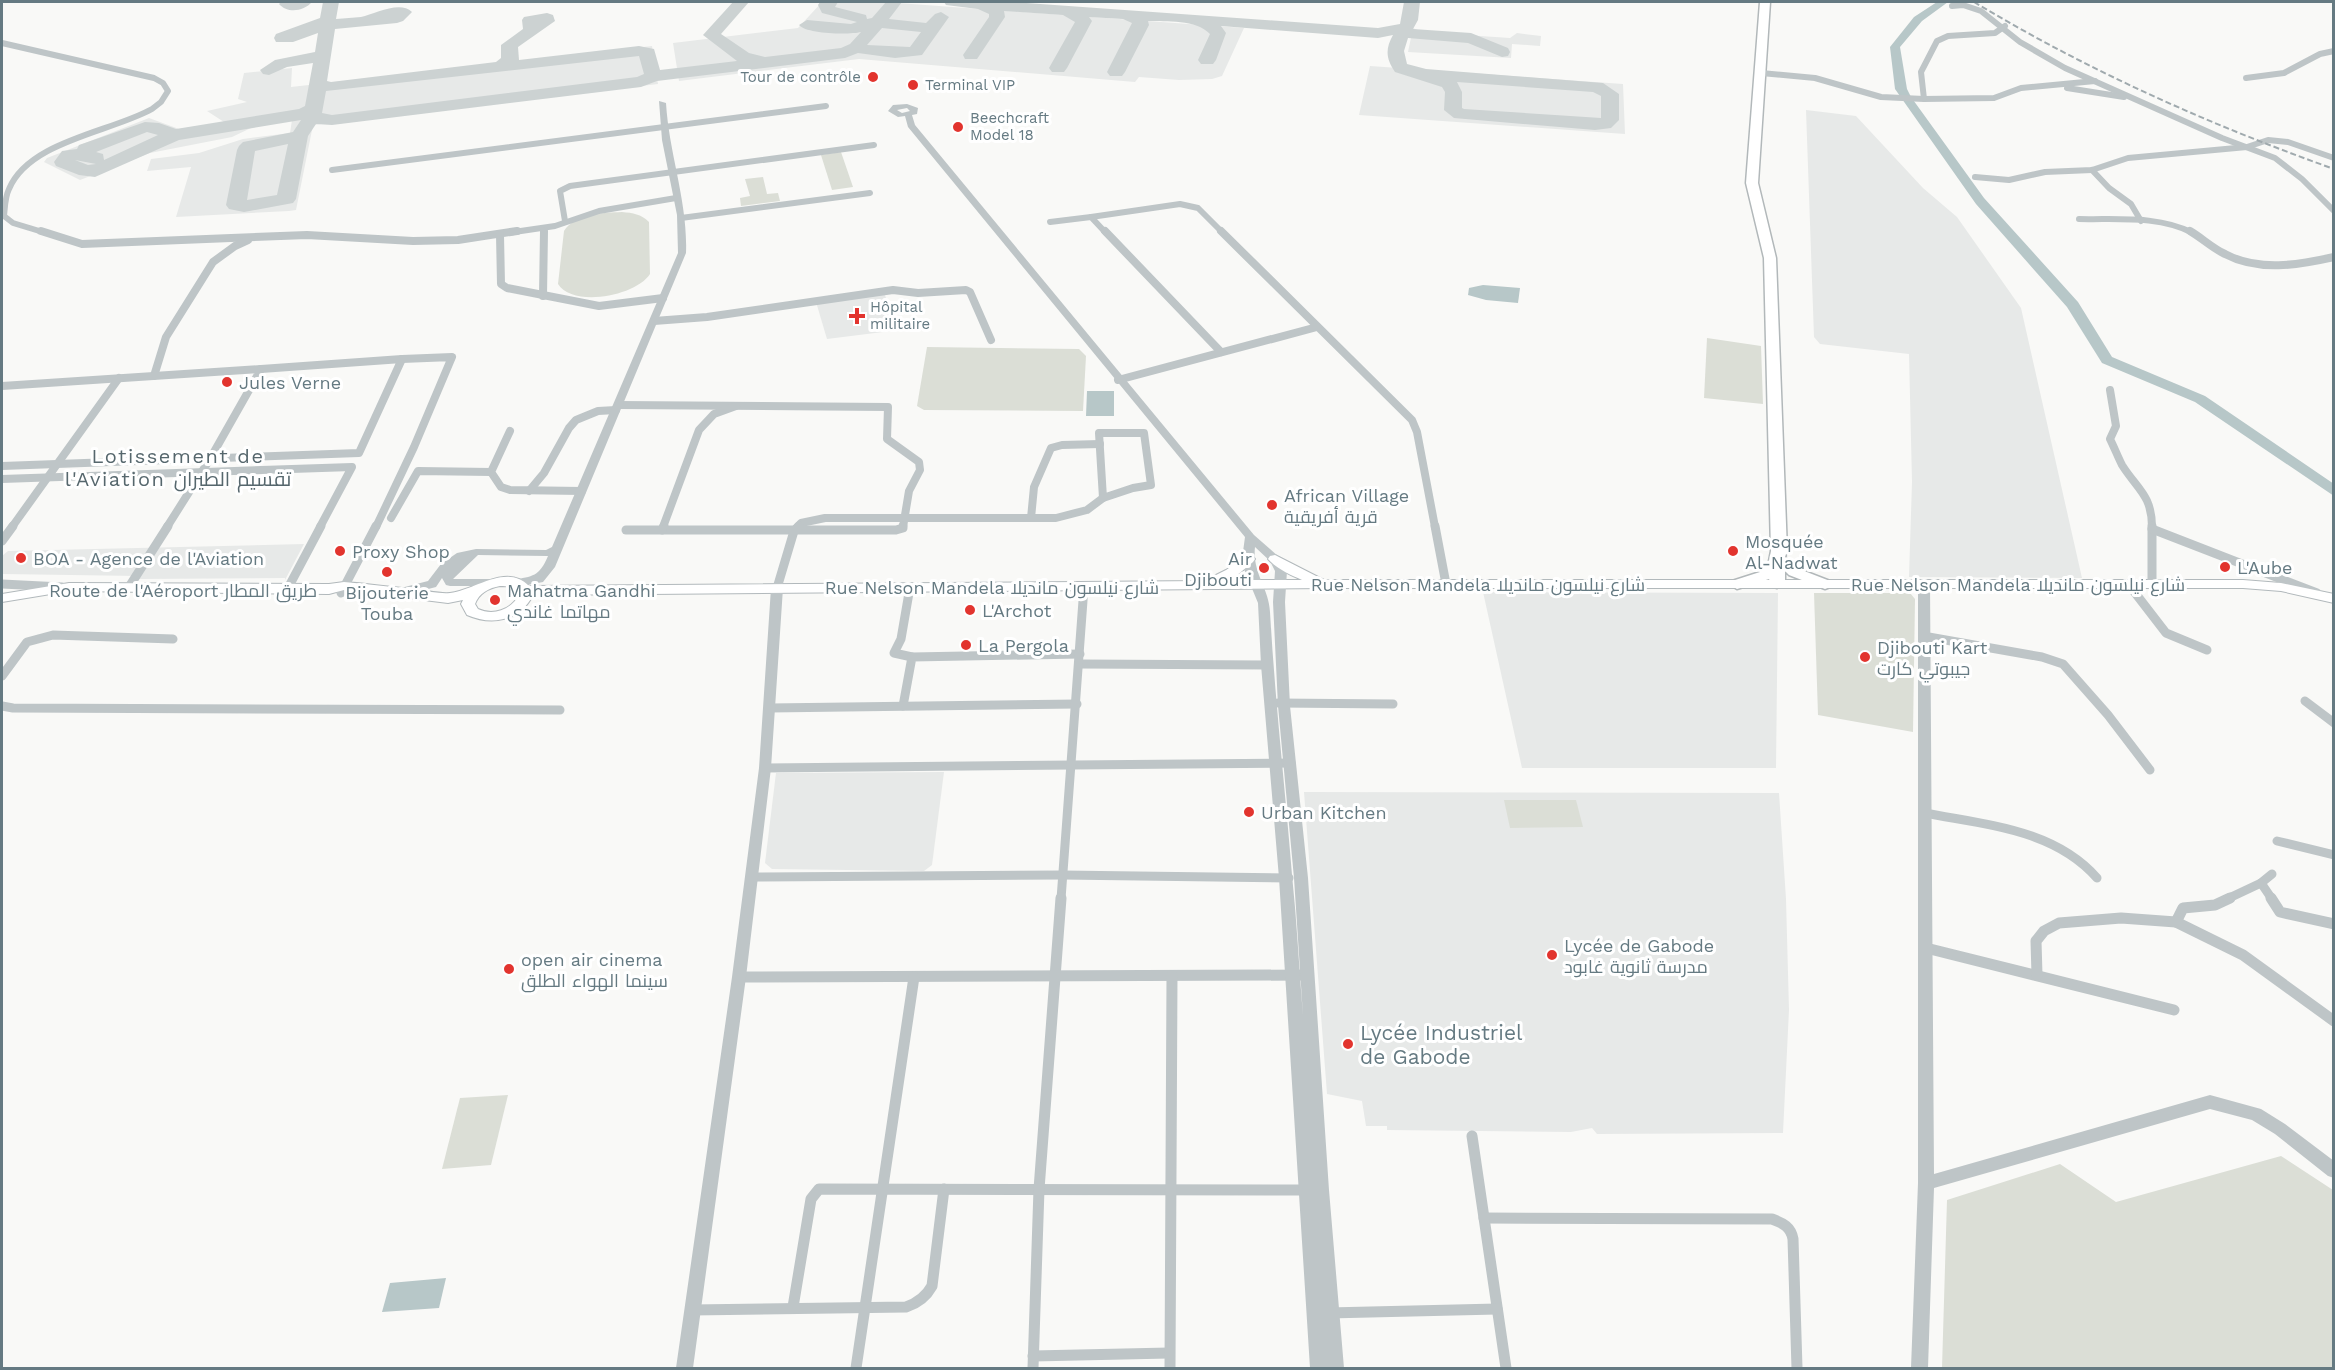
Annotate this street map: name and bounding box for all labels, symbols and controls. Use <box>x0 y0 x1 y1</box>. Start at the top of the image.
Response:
place label: Tour de contrôle <box>740 68 861 86</box>
marker: Tour de contrôle <box>866 70 880 84</box>
place label: Terminal VIP <box>925 76 1015 94</box>
marker: Terminal VIP <box>906 78 920 92</box>
place label: Beechcraft Model 18 <box>970 109 1050 144</box>
marker: Beechcraft Model 18 <box>951 120 965 134</box>
place label: Hôpital militaire <box>870 298 930 333</box>
marker: Hôpital militaire <box>848 307 866 325</box>
place label: Jules Verne <box>239 372 341 393</box>
marker: Jules Verne <box>220 375 234 389</box>
district label: Lotissement de l'Aviation تقسيم الطيران <box>65 444 292 493</box>
place label: African Village قرية أفريقية <box>1284 485 1409 528</box>
marker: African Village قرية أفريقية <box>1265 498 1279 512</box>
place label: Mosquée Al-Nadwat <box>1745 531 1838 573</box>
place label: Proxy Shop <box>352 541 450 562</box>
marker: Proxy Shop <box>333 544 347 558</box>
marker: Mosquée Al-Nadwat <box>1726 544 1740 558</box>
place label: BOA - Agence de l'Aviation <box>33 548 264 569</box>
place label: Air Djibouti <box>1184 548 1252 590</box>
marker: BOA - Agence de l'Aviation <box>14 551 28 565</box>
place label: L'Aube <box>2237 557 2293 578</box>
marker: L'Aube <box>2218 560 2232 574</box>
marker: Air Djibouti <box>1257 561 1271 575</box>
marker: Bijouterie Touba <box>380 565 394 579</box>
street label: Rue Nelson Mandela شارع نيلسون مانديلا <box>1311 574 1645 597</box>
street label: Rue Nelson Mandela شارع نيلسون مانديلا <box>1851 574 2185 597</box>
street label: Rue Nelson Mandela شارع نيلسون مانديلا <box>825 577 1159 600</box>
street label: Route de l'Aéroport طريق المطار <box>49 580 317 603</box>
place label: Mahatma Gandhi مهاتما غاندي <box>507 580 656 626</box>
place label: Bijouterie Touba <box>345 582 429 624</box>
marker: Mahatma Gandhi مهاتما غاندي <box>488 593 502 607</box>
place label: L'Archot <box>982 600 1052 621</box>
marker: L'Archot <box>963 603 977 617</box>
place label: La Pergola <box>978 635 1069 656</box>
place label: Djibouti Kart جيبوتي كارت <box>1877 637 1988 683</box>
marker: La Pergola <box>959 638 973 652</box>
marker: Djibouti Kart جيبوتي كارت <box>1858 650 1872 664</box>
place label: Urban Kitchen <box>1261 802 1387 823</box>
marker: Urban Kitchen <box>1242 805 1256 819</box>
place label: Lycée de Gabode مدرسة ثانوية غابود <box>1564 935 1714 978</box>
marker: Lycée de Gabode مدرسة ثانوية غابود <box>1545 948 1559 962</box>
place label: open air cinema سينما الهواء الطلق <box>521 949 668 993</box>
marker: open air cinema سينما الهواء الطلق <box>502 962 516 976</box>
place label: Lycée Industriel de Gabode <box>1360 1020 1523 1069</box>
marker: Lycée Industriel de Gabode <box>1341 1037 1355 1051</box>

